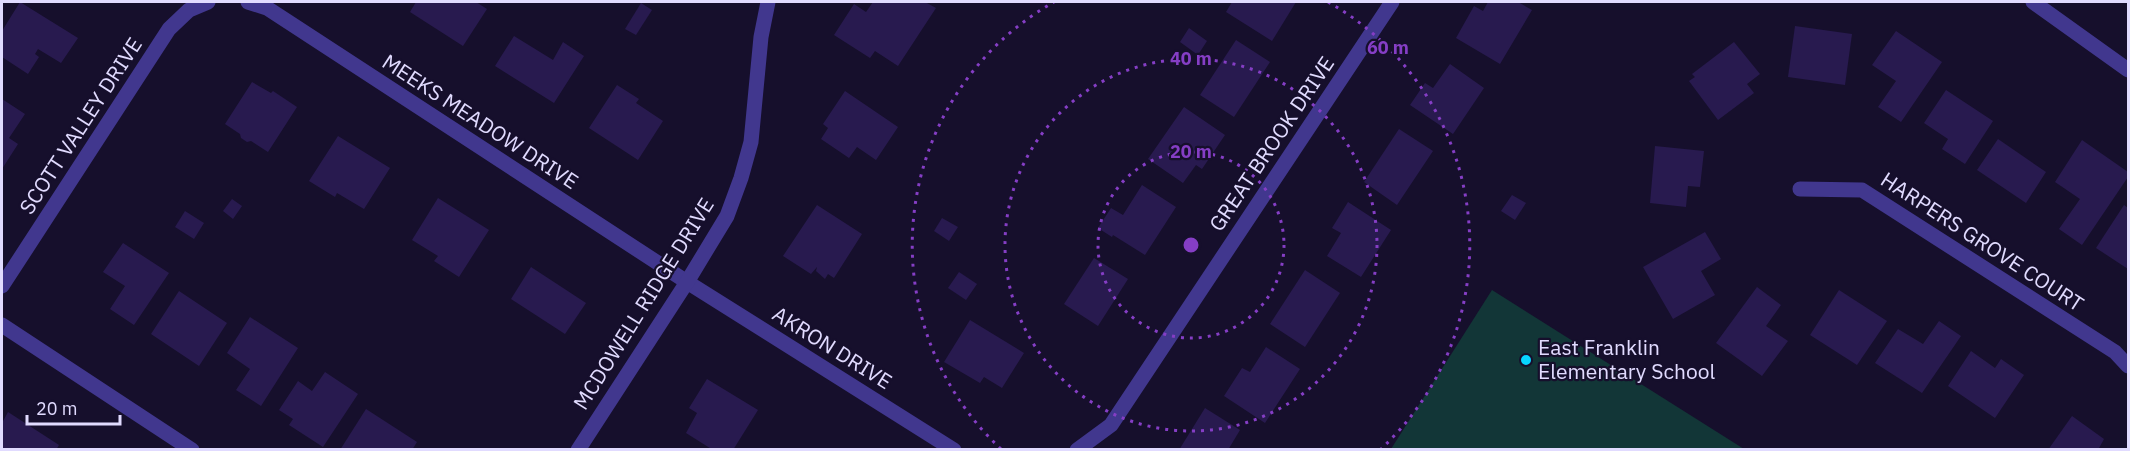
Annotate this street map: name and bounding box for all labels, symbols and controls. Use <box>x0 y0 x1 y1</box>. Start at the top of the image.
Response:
street label: SCOTT VALLEY DRIVE <box>12 32 148 219</box>
text: 60 m <box>1367 36 1409 59</box>
street label: MEEKS MEADOW DRIVE <box>377 47 584 195</box>
text: 40 m <box>1170 47 1212 70</box>
street label: GREAT BROOK DRIVE <box>1202 51 1340 236</box>
text: 20 m <box>1170 140 1212 163</box>
street label: HARPERS GROVE COURT <box>1876 165 2089 317</box>
street label: MCDOWELL RIDGE DRIVE <box>566 192 720 415</box>
centre of rings <box>1181 235 1201 255</box>
street label: AKRON DRIVE <box>768 299 897 395</box>
place label: East Franklin Elementary School <box>1538 333 1715 385</box>
marker: East Franklin Elementary School <box>1519 353 1533 367</box>
scale bar <box>27 388 120 426</box>
text: 20 m <box>36 397 78 420</box>

